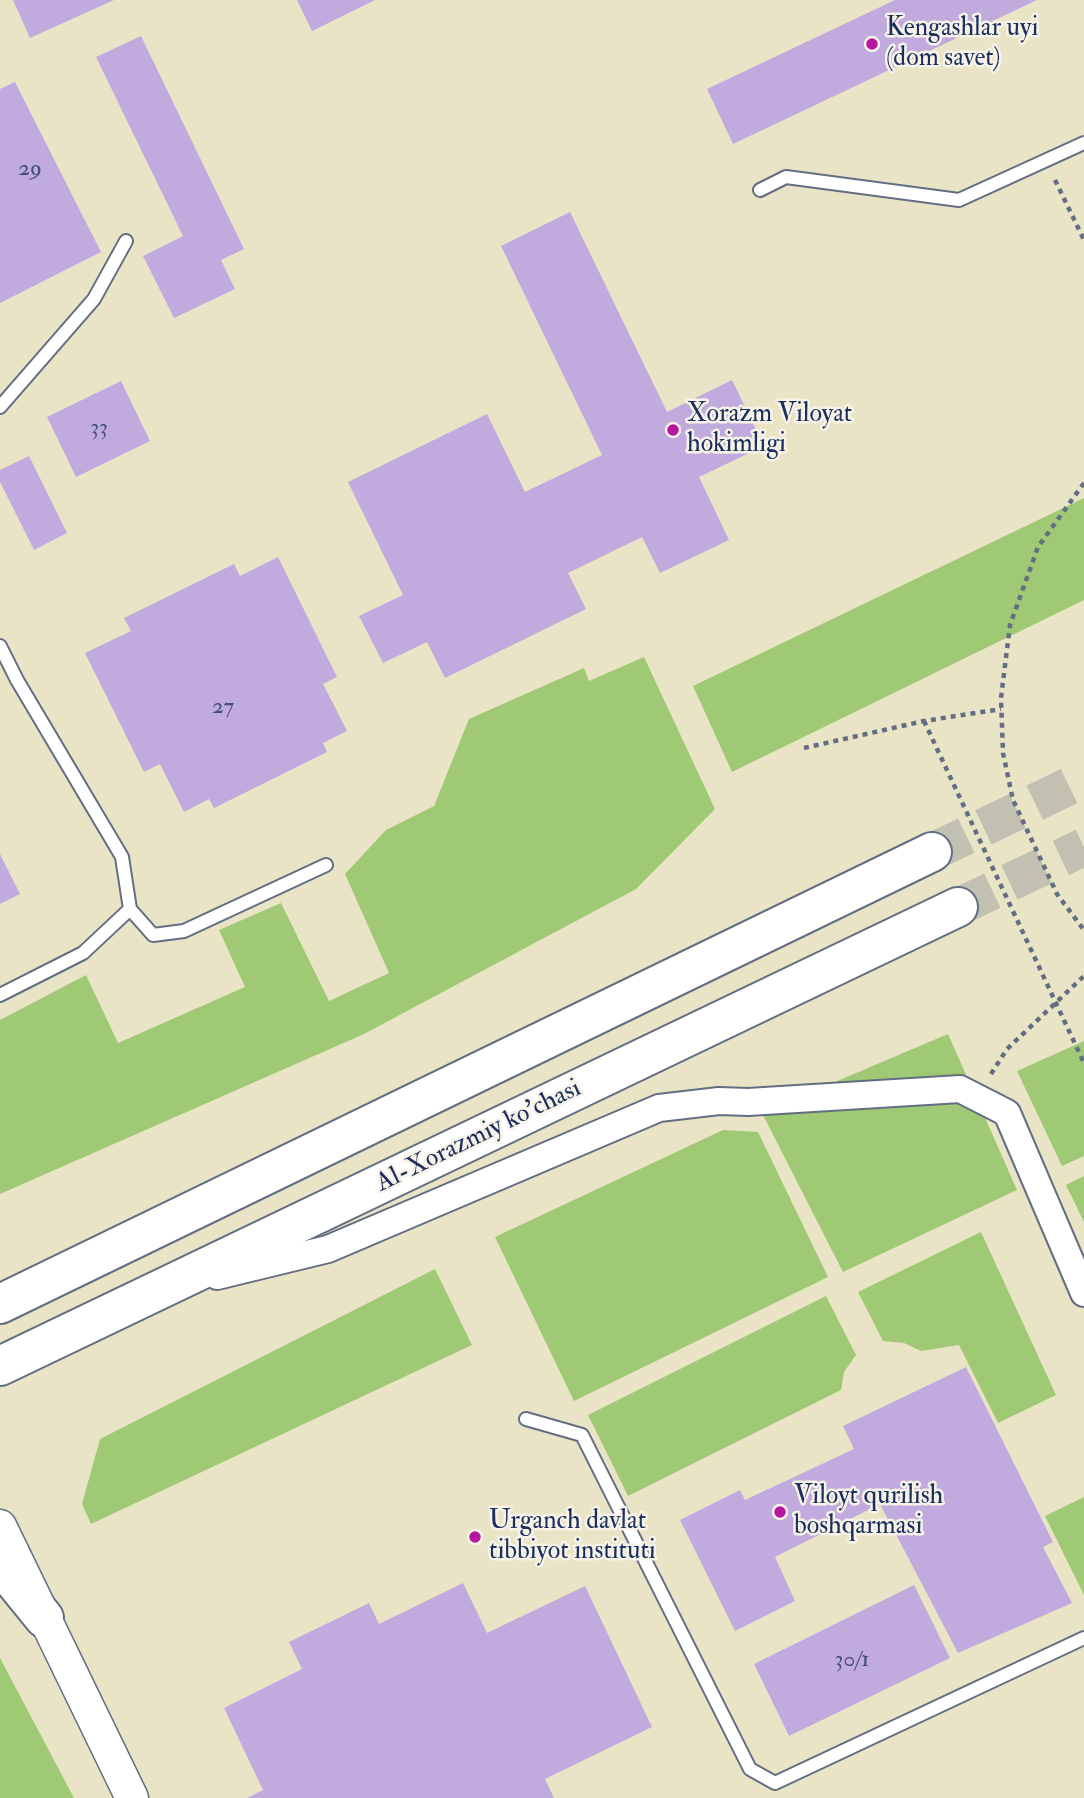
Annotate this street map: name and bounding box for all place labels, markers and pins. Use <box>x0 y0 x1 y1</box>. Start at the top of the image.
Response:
place label: Kengashlar uyi (dom savet) <box>886 13 1038 74</box>
marker: Kengashlar uyi (dom savet) <box>864 36 880 52</box>
place label: Xorazm Viloyat hokimligi <box>687 399 852 460</box>
marker: Xorazm Viloyat hokimligi <box>665 422 681 438</box>
place label: Viloyt qurilish boshqarmasi <box>794 1481 943 1542</box>
marker: Viloyt qurilish boshqarmasi <box>772 1504 788 1520</box>
place label: Urganch davlat tibbiyot instituti <box>489 1506 656 1568</box>
marker: Urganch davlat tibbiyot instituti <box>467 1529 483 1545</box>

